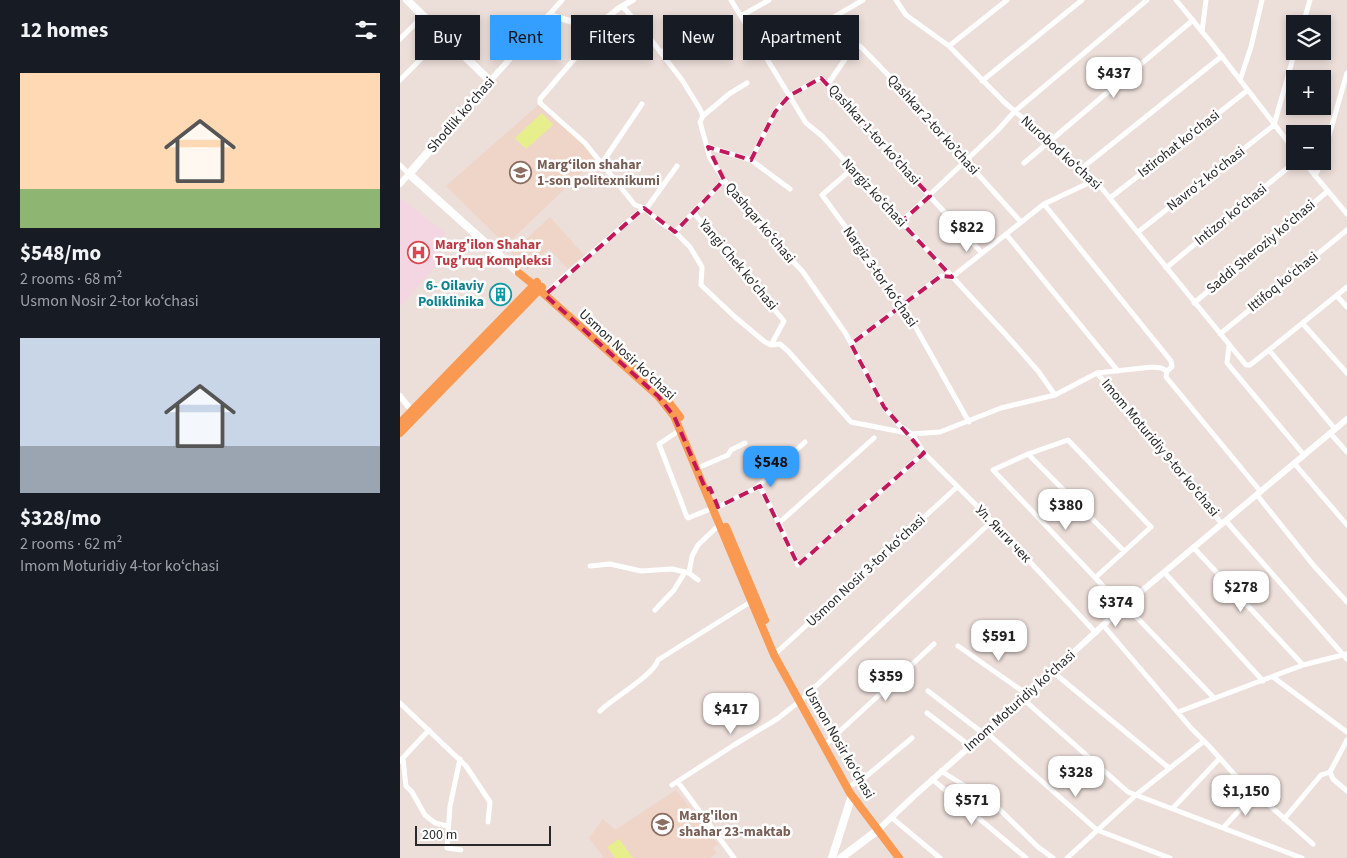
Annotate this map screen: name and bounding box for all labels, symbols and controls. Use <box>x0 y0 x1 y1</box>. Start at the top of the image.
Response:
text: 12 homes <box>20 15 108 45</box>
chip: Buy <box>415 15 480 60</box>
chip: Rent <box>490 15 561 60</box>
chip: Filters <box>571 15 653 60</box>
chip: New <box>663 15 733 60</box>
chip: Apartment <box>743 15 859 60</box>
map controls <box>1286 15 1331 170</box>
button: layers <box>1286 15 1331 60</box>
icon: filters <box>352 16 380 44</box>
pin: $437 <box>1084 56 1144 99</box>
text: $437 <box>1097 62 1131 84</box>
street label: Qashkar 2-tor koʼchasi <box>882 70 984 180</box>
button: + <box>1286 70 1331 115</box>
street label: Shodlik koʻchasi <box>422 73 500 157</box>
street label: Qashkar 1-tor koʼchasi <box>823 80 925 190</box>
icon: home <box>155 106 245 196</box>
street label: Istirohat ko‘chasi <box>1134 106 1224 182</box>
street label: Nurobod koʻchasi <box>1016 111 1106 195</box>
button: − <box>1286 125 1331 170</box>
street label: Navro‘z ko‘chasi <box>1163 142 1249 216</box>
street label: Nargiz koʻchasi <box>837 154 911 232</box>
place label: Margʻilon shahar 1-son politexnikumi <box>537 155 660 191</box>
school or university icon: Margʻilon shahar 1-son politexnikumi <box>509 161 533 185</box>
street label: Qashqar koʻchasi <box>720 178 800 268</box>
street label: Intizor koʻchasi <box>1190 179 1272 251</box>
street label: Saddi Sheroziy koʻchasi <box>1202 195 1320 299</box>
pin: $822 <box>937 210 997 253</box>
street label: Yangi Chek ko'chasi <box>693 214 782 315</box>
text: $822 <box>950 216 984 238</box>
street label: Nargiz 3-tor koʻchasi <box>838 223 922 331</box>
place label: Marg'ilon Shahar Tug'ruq Kompleksi <box>435 235 551 271</box>
text: $548/mo <box>20 238 101 268</box>
hospital icon: Marg'ilon Shahar Tug'ruq Kompleksi <box>407 241 431 265</box>
street label: Ittifoq ko‘chasi <box>1243 247 1323 317</box>
text: 2 rooms · 68 m² <box>20 268 122 290</box>
place label: 6- Oilaviy Poliklinika <box>418 276 485 312</box>
building icon: 6- Oilaviy Poliklinika <box>488 282 512 306</box>
text: Usmon Nosir 2-tor koʻchasi <box>20 290 199 312</box>
street label: Usmon Nosir ko‘chasi <box>574 305 680 405</box>
icon: home <box>155 371 245 461</box>
street label: Imom Moturidiy 9-tor koʻchasi <box>1096 375 1224 521</box>
pin: $548 <box>741 446 801 488</box>
text: $548 <box>754 451 788 473</box>
pin: $380 <box>1036 488 1096 531</box>
text: $380 <box>1049 494 1083 516</box>
street label: Ул. Янги чек <box>970 501 1036 567</box>
text: $328/mo <box>20 503 101 533</box>
street label: Usmon Nosir 3-tor koʻchasi <box>802 510 930 632</box>
text: 2 rooms · 62 m² <box>20 533 122 555</box>
text: Imom Moturidiy 4-tor koʻchasi <box>20 555 219 577</box>
pin: $278 <box>1211 570 1271 613</box>
text: $278 <box>1224 576 1258 598</box>
pin: $374 <box>1086 586 1146 628</box>
text: $374 <box>1099 591 1133 613</box>
pin: $591 <box>969 620 1029 662</box>
text: $591 <box>982 625 1016 647</box>
street label: Imom Moturidiy koʻchasi <box>960 646 1080 756</box>
pin: $359 <box>856 660 916 702</box>
text: $359 <box>869 665 903 687</box>
street label: Usmon Nosir ko‘chasi <box>799 684 879 802</box>
pin: $417 <box>701 692 761 735</box>
text: $417 <box>714 698 748 720</box>
pin: $328 <box>1046 756 1106 798</box>
text: $328 <box>1059 761 1093 783</box>
pin: $1,150 <box>1205 774 1287 817</box>
text: $1,150 <box>1222 780 1270 802</box>
pin: $571 <box>942 784 1002 826</box>
text: $571 <box>955 789 989 811</box>
place label: Marg'ilon shahar 23-maktab <box>679 806 791 842</box>
school or university icon: Marg'ilon shahar 23-maktab <box>651 812 675 836</box>
scale bar <box>415 823 551 846</box>
text: 200 m <box>422 825 457 845</box>

